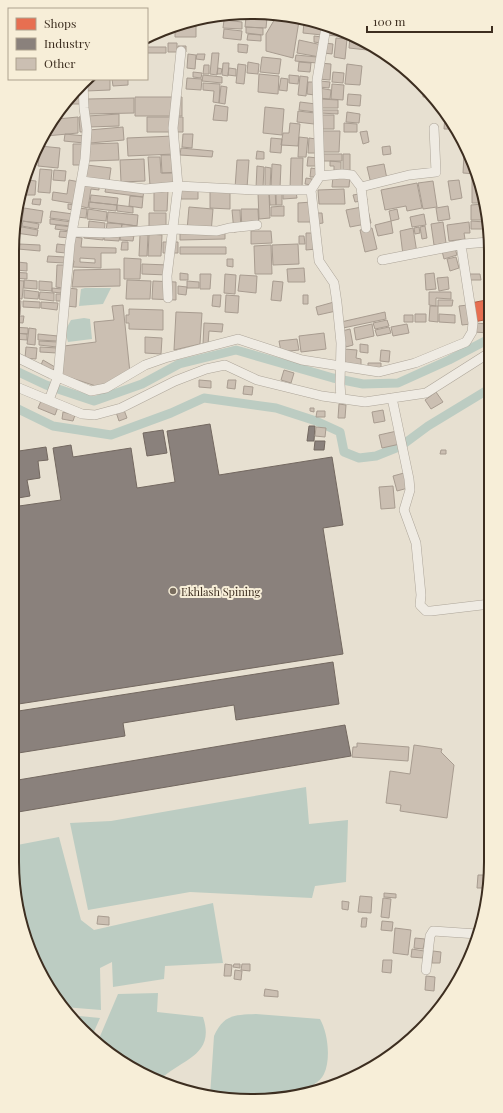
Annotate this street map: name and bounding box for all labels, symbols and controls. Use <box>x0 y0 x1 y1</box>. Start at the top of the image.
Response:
legend <box>8 8 148 80</box>
scale bar <box>367 8 492 34</box>
text: 100 m <box>373 13 406 29</box>
text: Shops <box>44 15 76 31</box>
text: Industry <box>44 35 90 51</box>
text: Other <box>44 55 76 71</box>
place label: Ekhlash Spining <box>181 584 260 599</box>
marker: Ekhlash Spining <box>168 586 178 596</box>

